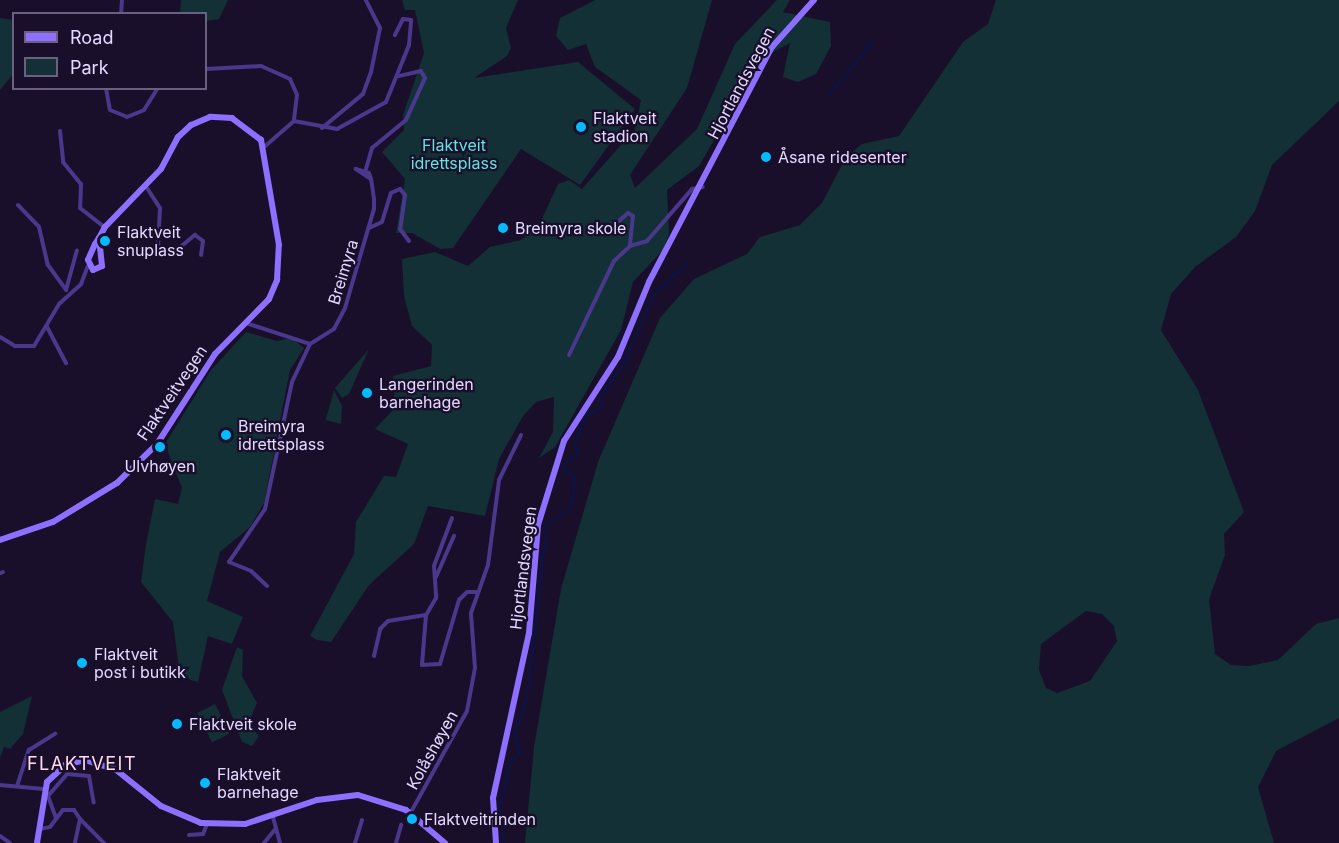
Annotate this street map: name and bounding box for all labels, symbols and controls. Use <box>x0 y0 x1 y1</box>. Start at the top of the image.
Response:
legend <box>12 12 207 90</box>
street label: Hjortlandsvegen <box>703 24 779 142</box>
text: Road <box>70 27 113 48</box>
text: Park <box>70 57 109 78</box>
place label: Flaktveit stadion <box>593 108 657 146</box>
marker: Flaktveit stadion <box>574 120 588 134</box>
park label: Flaktveit idrettsplass <box>411 135 497 173</box>
place label: Åsane ridesenter <box>778 147 907 167</box>
marker: Åsane ridesenter <box>759 150 773 164</box>
place label: Breimyra skole <box>515 218 626 238</box>
marker: Breimyra skole <box>496 221 510 235</box>
place label: Flaktveit snuplass <box>117 222 184 260</box>
marker: Flaktveit snuplass <box>98 234 112 248</box>
street label: Breimyra <box>324 237 362 307</box>
street label: Flaktveitvegen <box>133 342 211 444</box>
place label: Langerinden barnehage <box>379 374 474 412</box>
marker: Langerinden barnehage <box>360 386 374 400</box>
place label: Breimyra idrettsplass <box>238 416 325 454</box>
marker: Breimyra idrettsplass <box>219 428 233 442</box>
marker: Ulvhøyen <box>153 440 167 454</box>
place label: Ulvhøyen <box>124 456 196 476</box>
street label: Hjortlandsvegen <box>506 505 540 631</box>
place label: Flaktveit post i butikk <box>94 644 186 682</box>
marker: Flaktveit post i butikk <box>75 656 89 670</box>
street label: Kolåshøyen <box>402 707 462 793</box>
place label: Flaktveit skole <box>189 714 297 734</box>
marker: Flaktveit skole <box>170 717 184 731</box>
district label: FLAKTVEIT <box>27 753 137 775</box>
place label: Flaktveit barnehage <box>217 764 299 802</box>
marker: Flaktveit barnehage <box>198 776 212 790</box>
place label: Flaktveitrinden <box>424 809 536 829</box>
marker: Flaktveitrinden <box>405 812 419 826</box>

